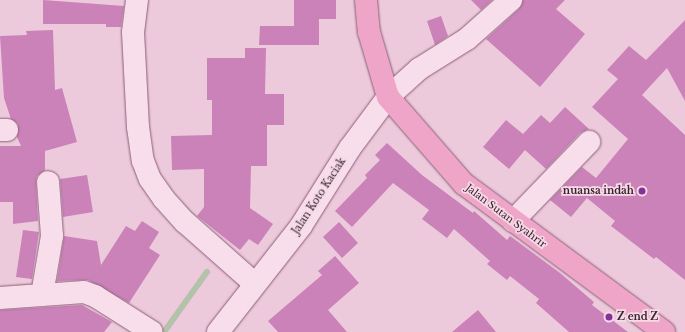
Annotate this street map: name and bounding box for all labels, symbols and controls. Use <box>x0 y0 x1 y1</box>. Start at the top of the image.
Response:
street label: Jalan Koto Kaciak <box>290 156 348 236</box>
street label: Jalan Sutan Syahrir <box>463 182 549 250</box>
place label: nuansa indah <box>563 185 634 197</box>
marker: nuansa indah <box>637 186 647 196</box>
place label: Z end Z <box>617 311 658 323</box>
marker: Z end Z <box>604 312 614 322</box>

